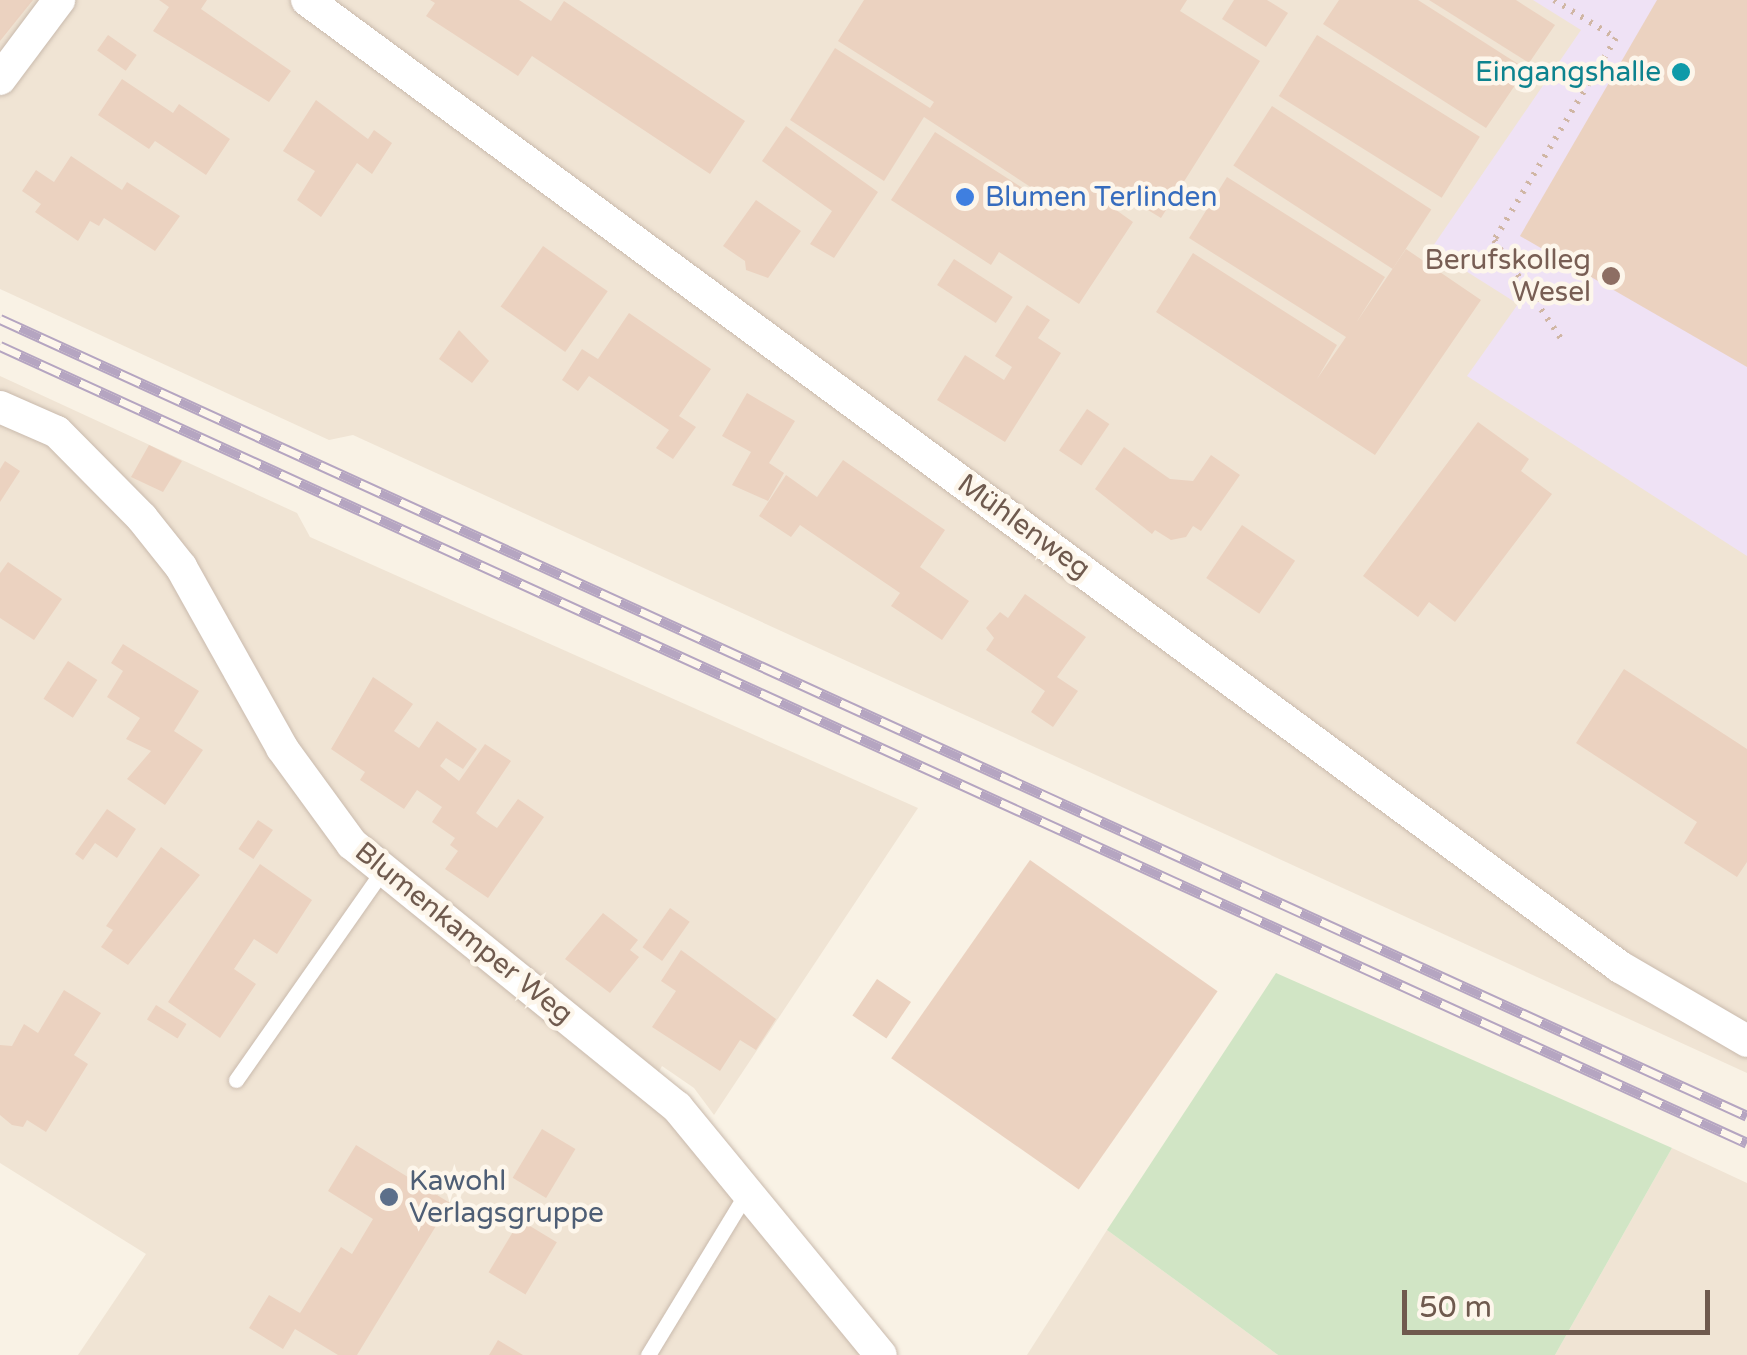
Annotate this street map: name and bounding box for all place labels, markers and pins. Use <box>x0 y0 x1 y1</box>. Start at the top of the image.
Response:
place label: Eingangshalle <box>1475 55 1661 89</box>
marker: Eingangshalle <box>1670 61 1692 83</box>
place label: Blumen Terlinden <box>985 180 1218 214</box>
marker: Blumen Terlinden <box>954 186 976 208</box>
place label: Berufskolleg Wesel <box>1424 243 1591 309</box>
marker: Berufskolleg Wesel <box>1600 265 1622 287</box>
place label: Kawohl Verlagsgruppe <box>409 1164 604 1230</box>
marker: Kawohl Verlagsgruppe <box>378 1186 400 1208</box>

